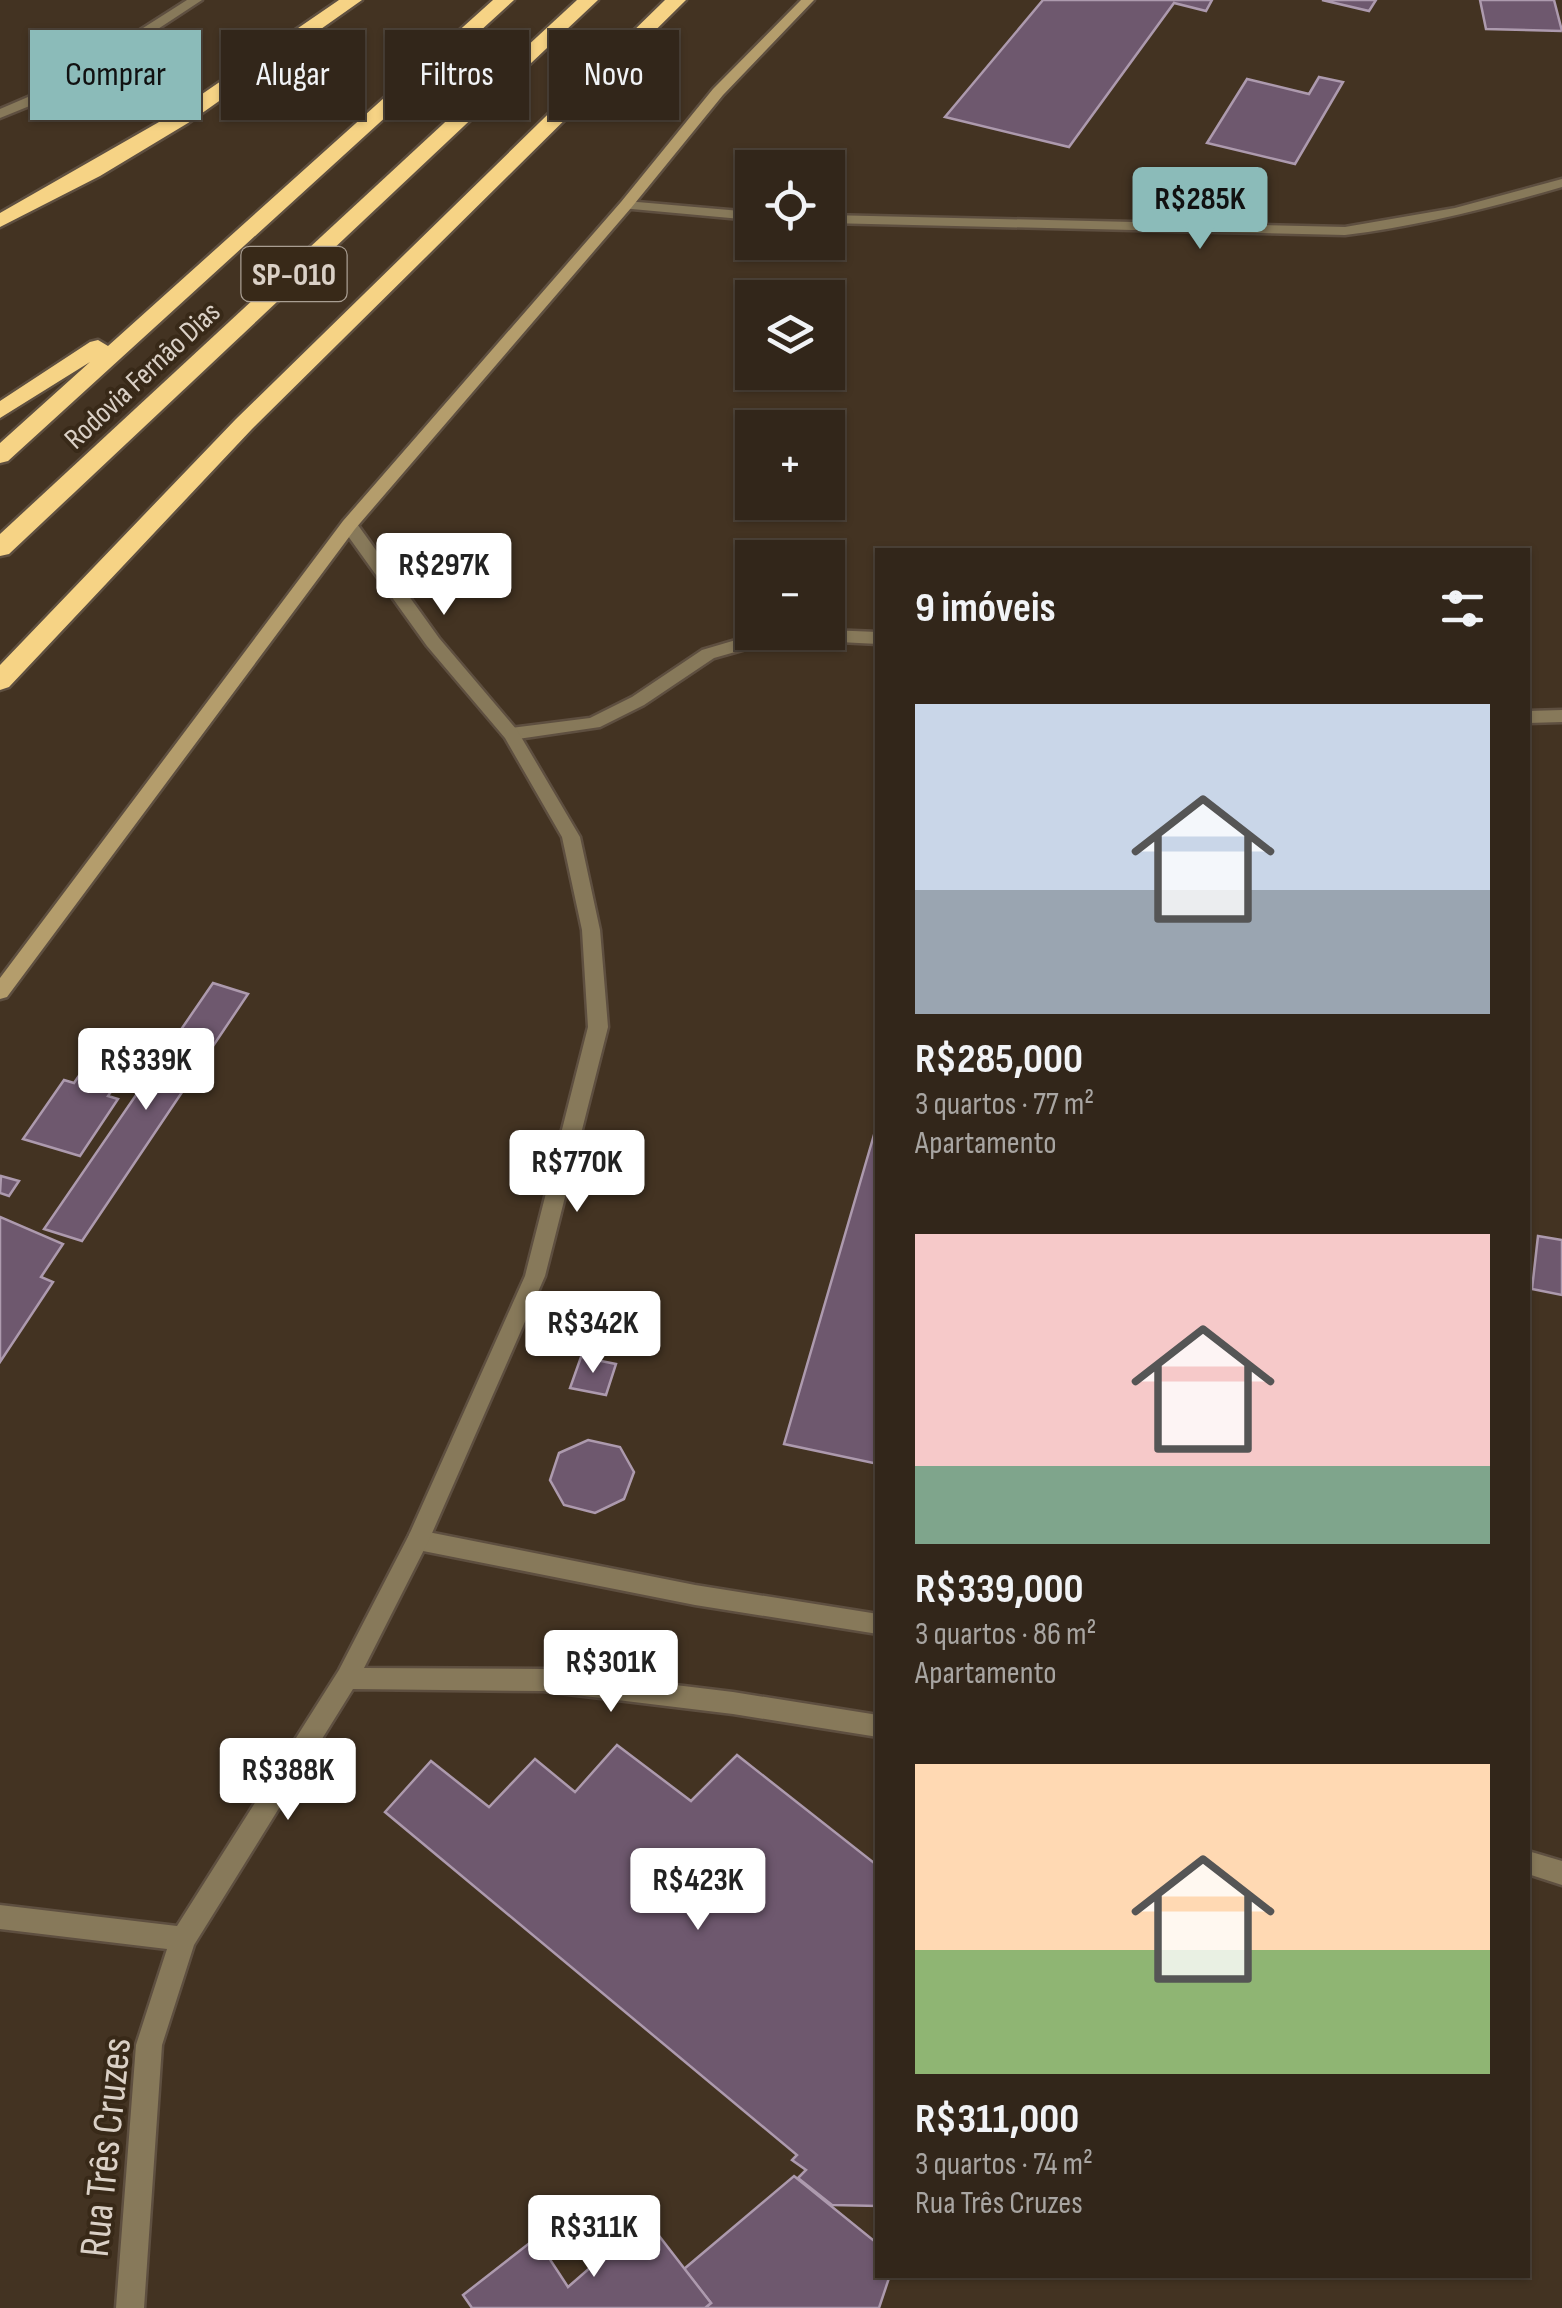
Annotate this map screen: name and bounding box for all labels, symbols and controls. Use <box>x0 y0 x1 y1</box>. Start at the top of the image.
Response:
chip: Comprar <box>30 30 201 120</box>
chip: Alugar <box>221 30 365 120</box>
chip: Filtros <box>385 30 529 120</box>
chip: Novo <box>549 30 679 120</box>
map controls <box>735 150 845 650</box>
button: locate <box>735 150 845 260</box>
pin: R$285K <box>1119 167 1281 252</box>
text: R$285K <box>1154 180 1246 219</box>
road number: SP-010 <box>242 247 346 301</box>
button: layers <box>735 280 845 390</box>
street label: Rodovia Fernão Dias <box>57 294 228 457</box>
button: + <box>735 410 845 520</box>
pin: R$297K <box>363 533 525 618</box>
button: − <box>735 540 845 650</box>
text: R$297K <box>398 546 490 585</box>
icon: filters <box>1435 581 1490 636</box>
text: 9 imóveis <box>915 583 1056 634</box>
icon: home <box>1113 769 1293 949</box>
pin: R$339K <box>65 1028 227 1113</box>
text: R$285,000 <box>915 1034 1083 1085</box>
text: R$339K <box>100 1041 192 1080</box>
text: 3 quartos · 77 m² <box>915 1085 1094 1124</box>
text: Apartamento <box>915 1124 1056 1163</box>
pin: R$770K <box>496 1130 658 1215</box>
text: R$770K <box>532 1143 623 1182</box>
pin: R$342K <box>512 1291 674 1376</box>
icon: home <box>1113 1299 1293 1479</box>
text: R$342K <box>547 1304 639 1343</box>
text: R$339,000 <box>915 1564 1084 1615</box>
text: 3 quartos · 86 m² <box>915 1615 1097 1654</box>
pin: R$301K <box>530 1630 692 1715</box>
text: R$301K <box>566 1643 656 1682</box>
text: Apartamento <box>915 1654 1056 1693</box>
pin: R$388K <box>207 1738 369 1823</box>
text: R$388K <box>242 1751 334 1790</box>
icon: home <box>1113 1829 1293 2009</box>
pin: R$423K <box>617 1848 779 1933</box>
text: R$423K <box>652 1861 744 1900</box>
street label: Rua Três Cruzes <box>70 2035 143 2259</box>
text: R$311,000 <box>915 2094 1079 2145</box>
text: 3 quartos · 74 m² <box>915 2145 1093 2184</box>
text: Rua Três Cruzes <box>915 2184 1083 2223</box>
pin: R$311K <box>513 2195 675 2280</box>
text: R$311K <box>550 2208 638 2247</box>

